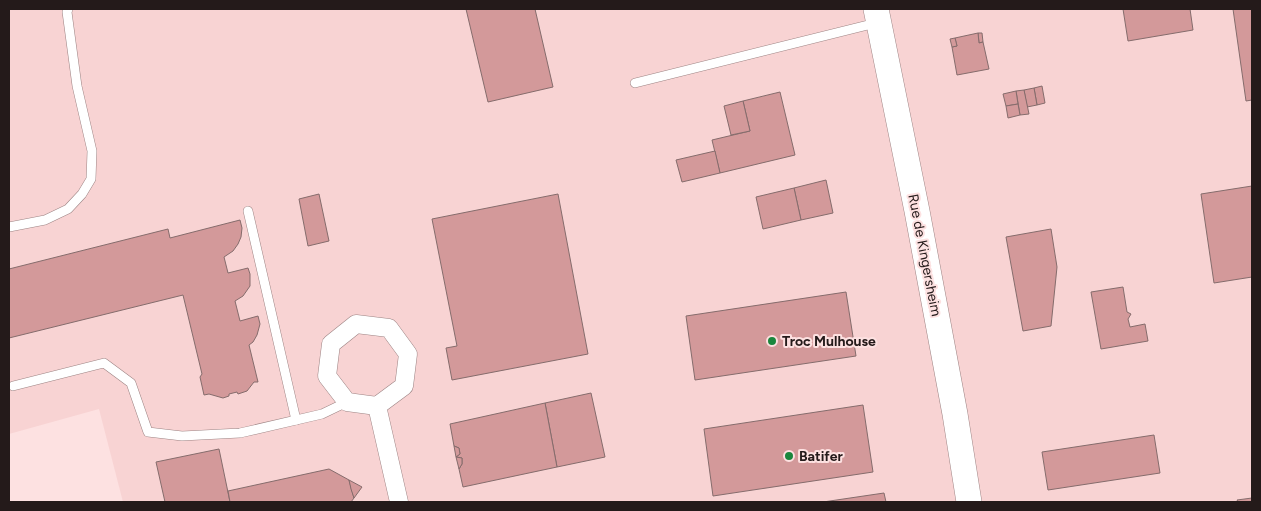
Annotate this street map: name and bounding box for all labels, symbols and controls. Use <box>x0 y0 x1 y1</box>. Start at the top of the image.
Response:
street label: Rue de Kingersheim <box>904 192 945 318</box>
place label: Troc Mulhouse <box>782 333 876 350</box>
marker: Troc Mulhouse <box>766 335 778 347</box>
place label: Batifer <box>799 448 843 465</box>
marker: Batifer <box>783 450 795 462</box>

